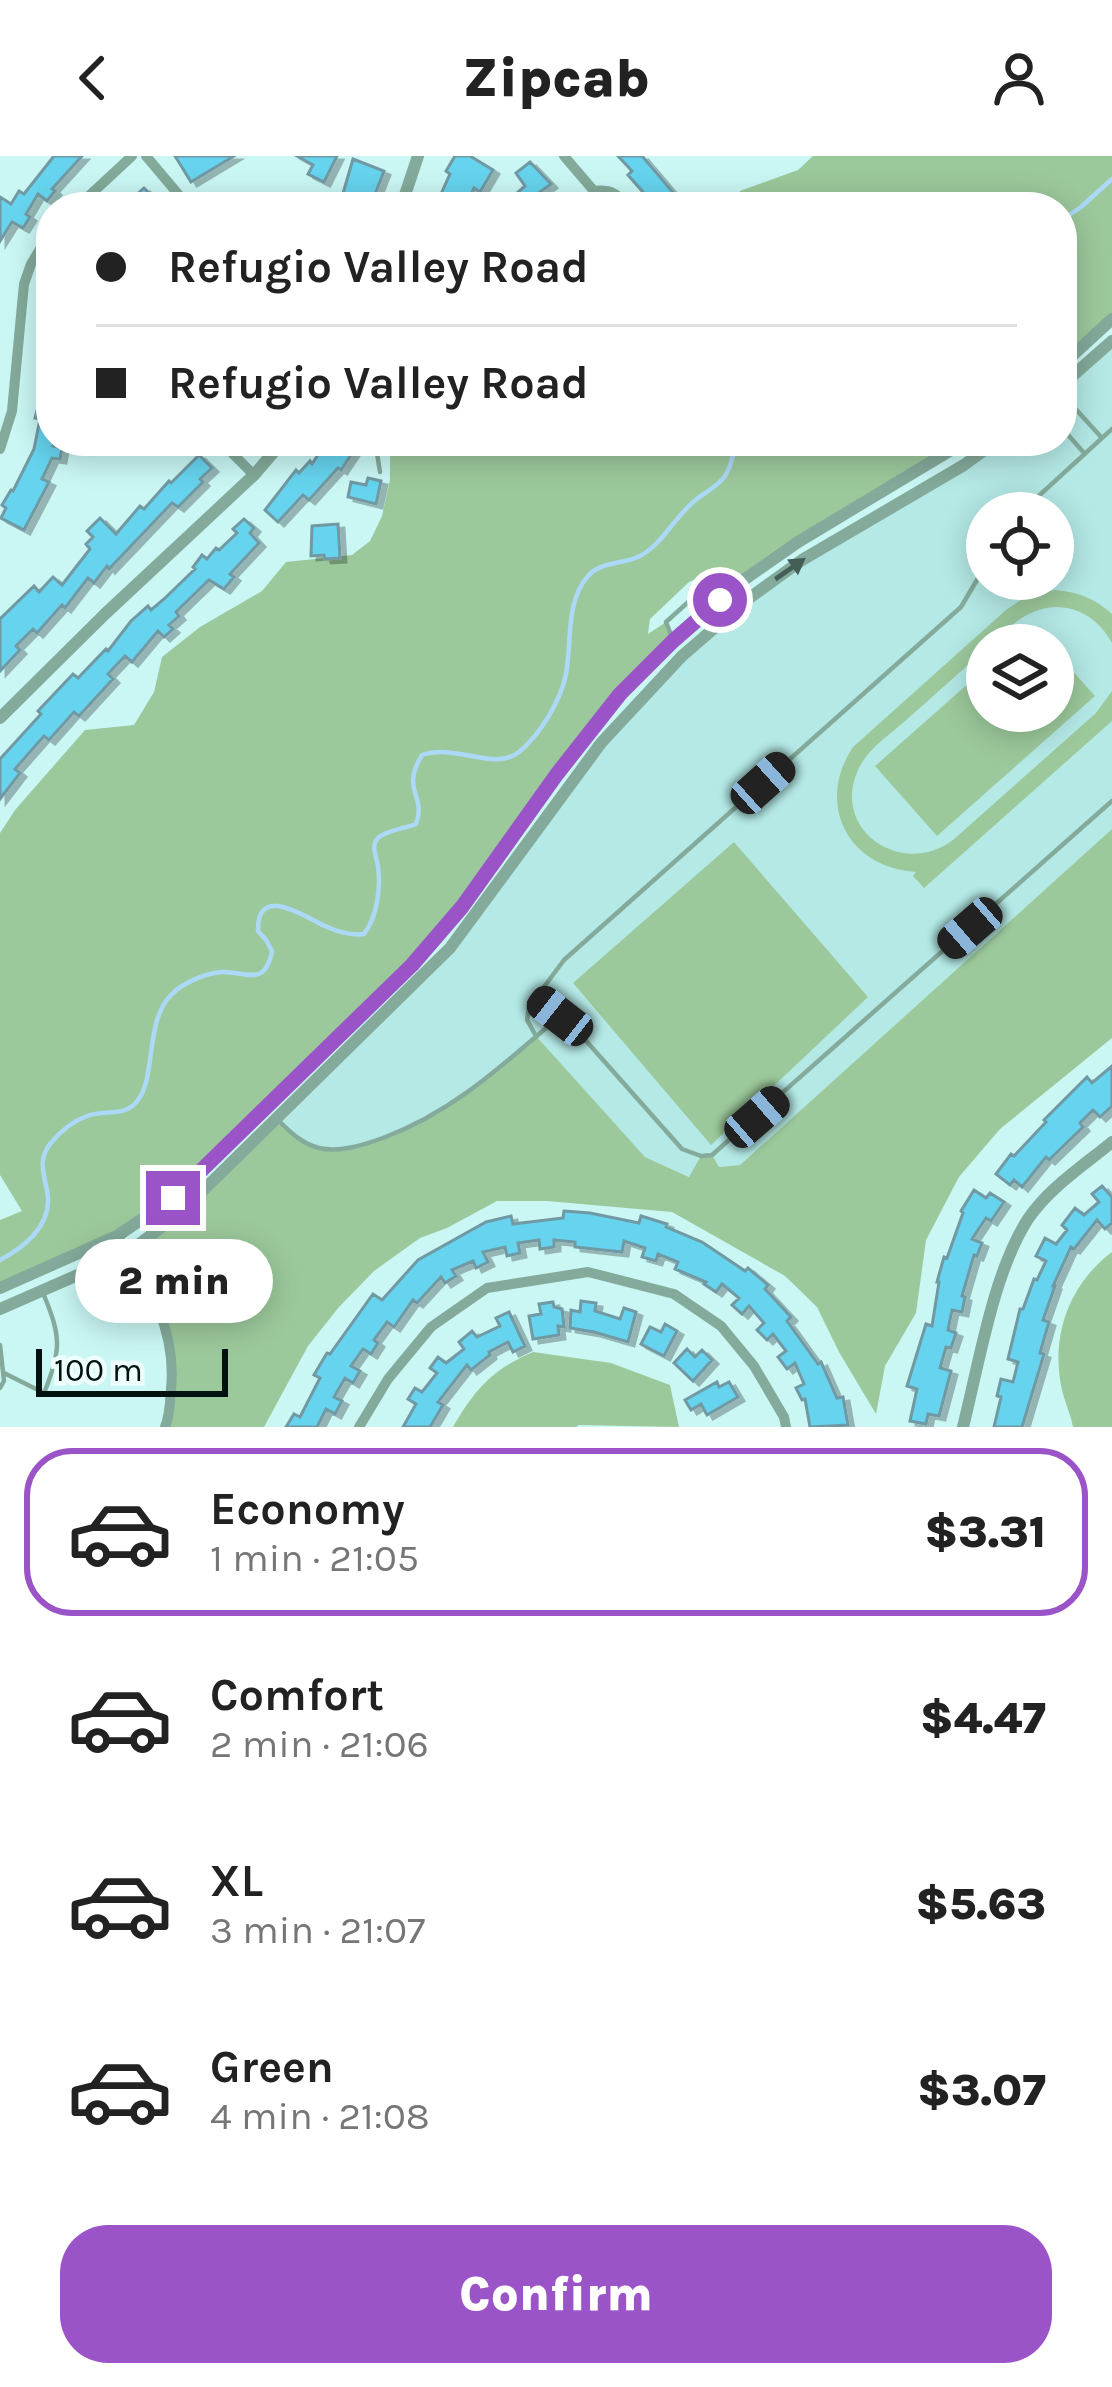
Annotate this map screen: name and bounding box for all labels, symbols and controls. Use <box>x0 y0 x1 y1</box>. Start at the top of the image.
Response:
icon: back <box>60 45 126 111</box>
icon: person <box>986 45 1052 111</box>
text: Zipcab <box>462 46 650 110</box>
text: Refugio Valley Road <box>168 241 589 293</box>
text: Refugio Valley Road <box>168 357 589 409</box>
map controls <box>966 492 1074 732</box>
button: locate <box>966 492 1074 600</box>
one-way arrow <box>774 557 806 581</box>
route start <box>693 573 747 627</box>
button: layers <box>966 624 1074 732</box>
car <box>724 746 802 820</box>
car <box>931 891 1009 965</box>
car <box>521 980 599 1052</box>
car <box>718 1080 796 1154</box>
route end <box>146 1171 200 1225</box>
callout: 2 min <box>74 1240 272 1324</box>
text: 2 min <box>118 1258 230 1304</box>
scale bar <box>36 1343 228 1396</box>
text: 100 m <box>54 1351 143 1389</box>
icon: car <box>66 1478 174 1586</box>
text: Economy <box>210 1483 405 1535</box>
text: $3.31 <box>925 1506 1046 1558</box>
text: 1 min · 21:05 <box>210 1535 419 1581</box>
icon: car <box>66 1664 174 1772</box>
text: Comfort <box>210 1669 384 1721</box>
text: $4.47 <box>920 1692 1046 1744</box>
text: 2 min · 21:06 <box>210 1721 429 1767</box>
icon: car <box>66 1850 174 1958</box>
text: XL <box>210 1855 263 1907</box>
text: $5.63 <box>915 1878 1046 1930</box>
text: 3 min · 21:07 <box>210 1907 425 1953</box>
icon: car <box>66 2036 174 2144</box>
text: Green <box>210 2041 334 2093</box>
text: $3.07 <box>917 2064 1046 2116</box>
text: 4 min · 21:08 <box>210 2093 430 2139</box>
button: Confirm <box>60 2225 1052 2363</box>

